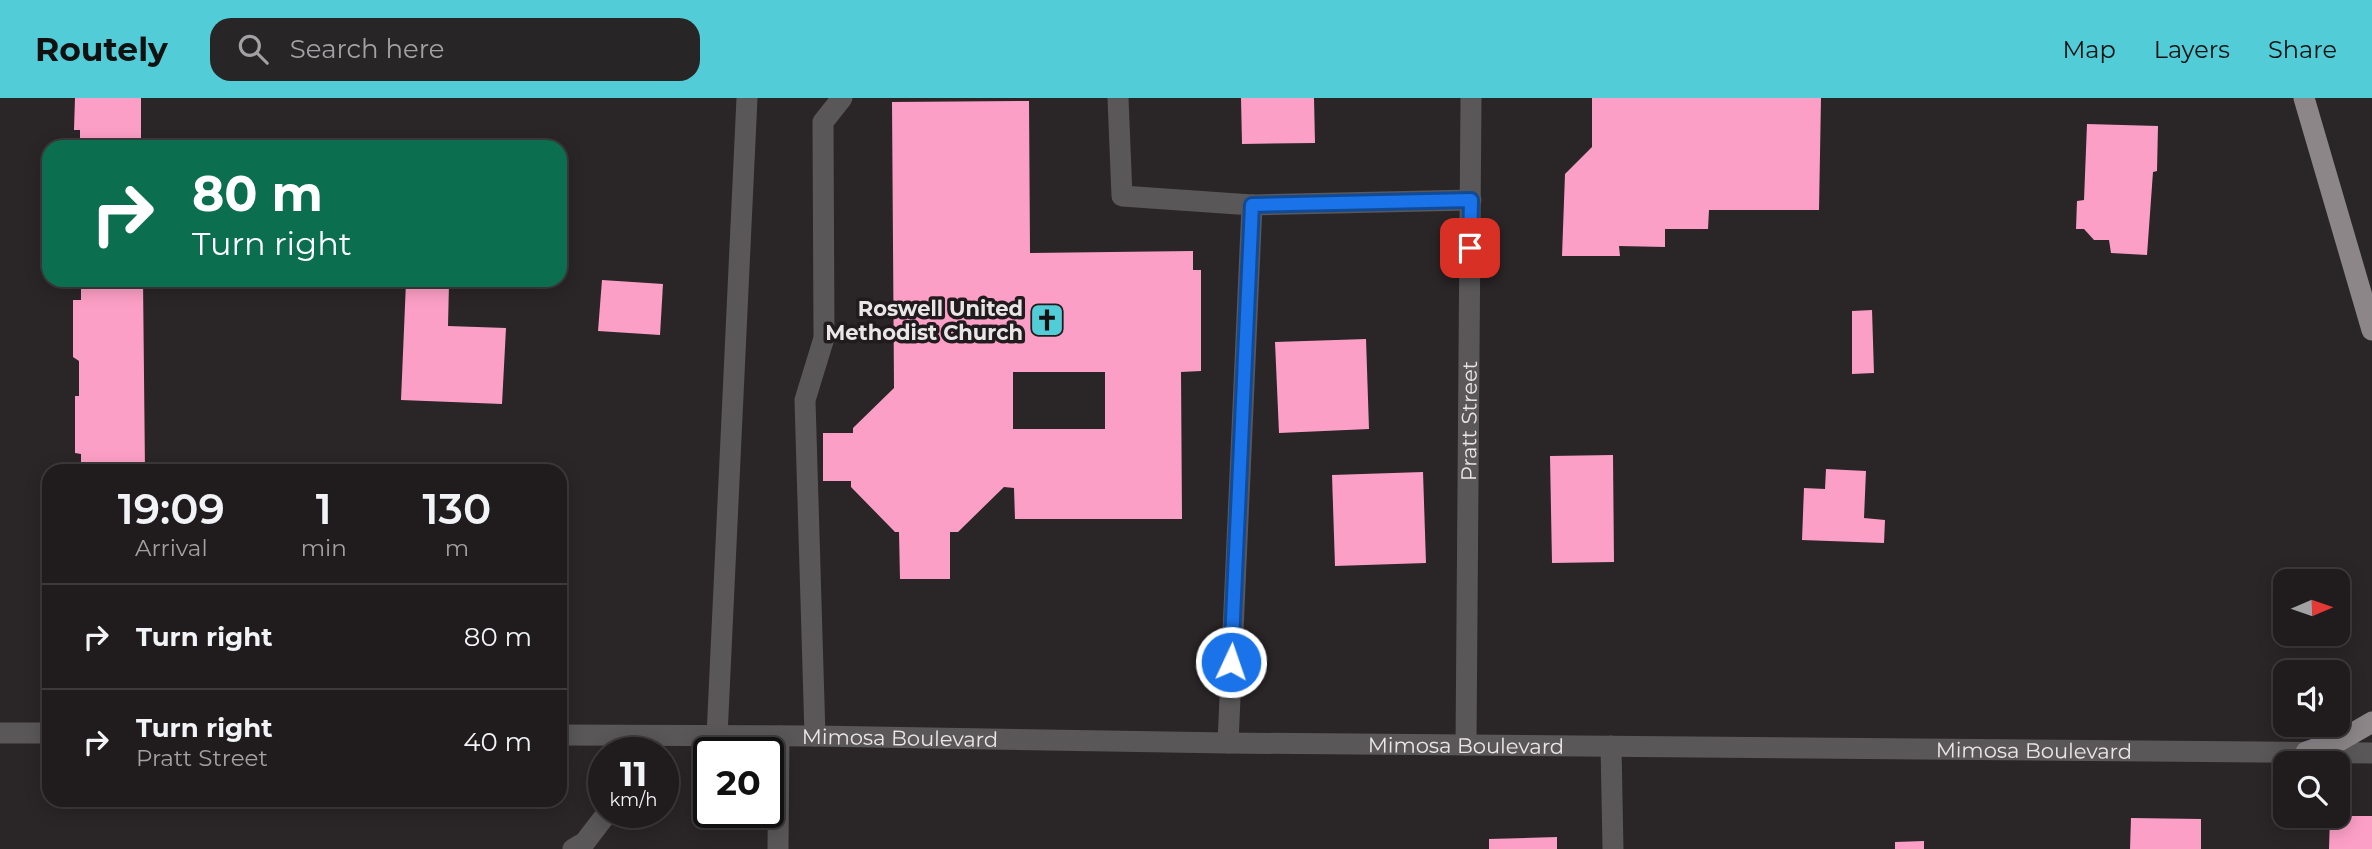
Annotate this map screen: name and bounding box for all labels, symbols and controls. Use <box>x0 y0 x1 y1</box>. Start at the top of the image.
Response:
search box <box>210 18 700 81</box>
text: Routely <box>35 29 168 69</box>
icon: search <box>234 30 272 68</box>
text: Search here <box>290 33 445 65</box>
text: Map <box>2062 35 2116 64</box>
text: Layers <box>2154 35 2230 64</box>
text: Share <box>2268 35 2337 64</box>
text: 80 m <box>192 164 323 223</box>
icon: right <box>77 168 168 259</box>
pin <box>1440 218 1500 278</box>
text: Turn right <box>192 224 352 263</box>
icon: arrive <box>1451 229 1489 267</box>
place label: Roswell United Methodist Church <box>825 296 1023 345</box>
church icon: Roswell United Methodist Church <box>1028 301 1066 339</box>
street label: Pratt Street <box>1456 361 1481 481</box>
text: 19:09 <box>118 483 225 535</box>
text: 1 <box>316 483 332 535</box>
text: 130 <box>423 483 491 535</box>
text: Arrival <box>135 534 208 562</box>
text: min <box>301 534 347 562</box>
text: m <box>445 534 469 562</box>
north arrow <box>2273 569 2350 646</box>
map controls <box>2273 569 2350 828</box>
icon: right <box>77 618 115 656</box>
text: Turn right <box>136 621 272 653</box>
text: 80 m <box>464 621 532 653</box>
position arrow <box>1194 625 1268 699</box>
button: sound <box>2273 660 2350 737</box>
text: Turn right <box>136 712 272 744</box>
icon: right <box>77 723 115 761</box>
street label: Mimosa Boulevard <box>802 723 998 752</box>
text: 40 m <box>463 726 532 758</box>
street label: Mimosa Boulevard <box>1368 732 1564 758</box>
speed limit sign: 20 <box>693 737 784 828</box>
street label: Mimosa Boulevard <box>1936 737 2132 763</box>
text: Pratt Street <box>136 744 268 772</box>
button: search <box>2273 751 2350 828</box>
text: 11 <box>620 752 647 795</box>
text: km/h <box>609 789 658 811</box>

